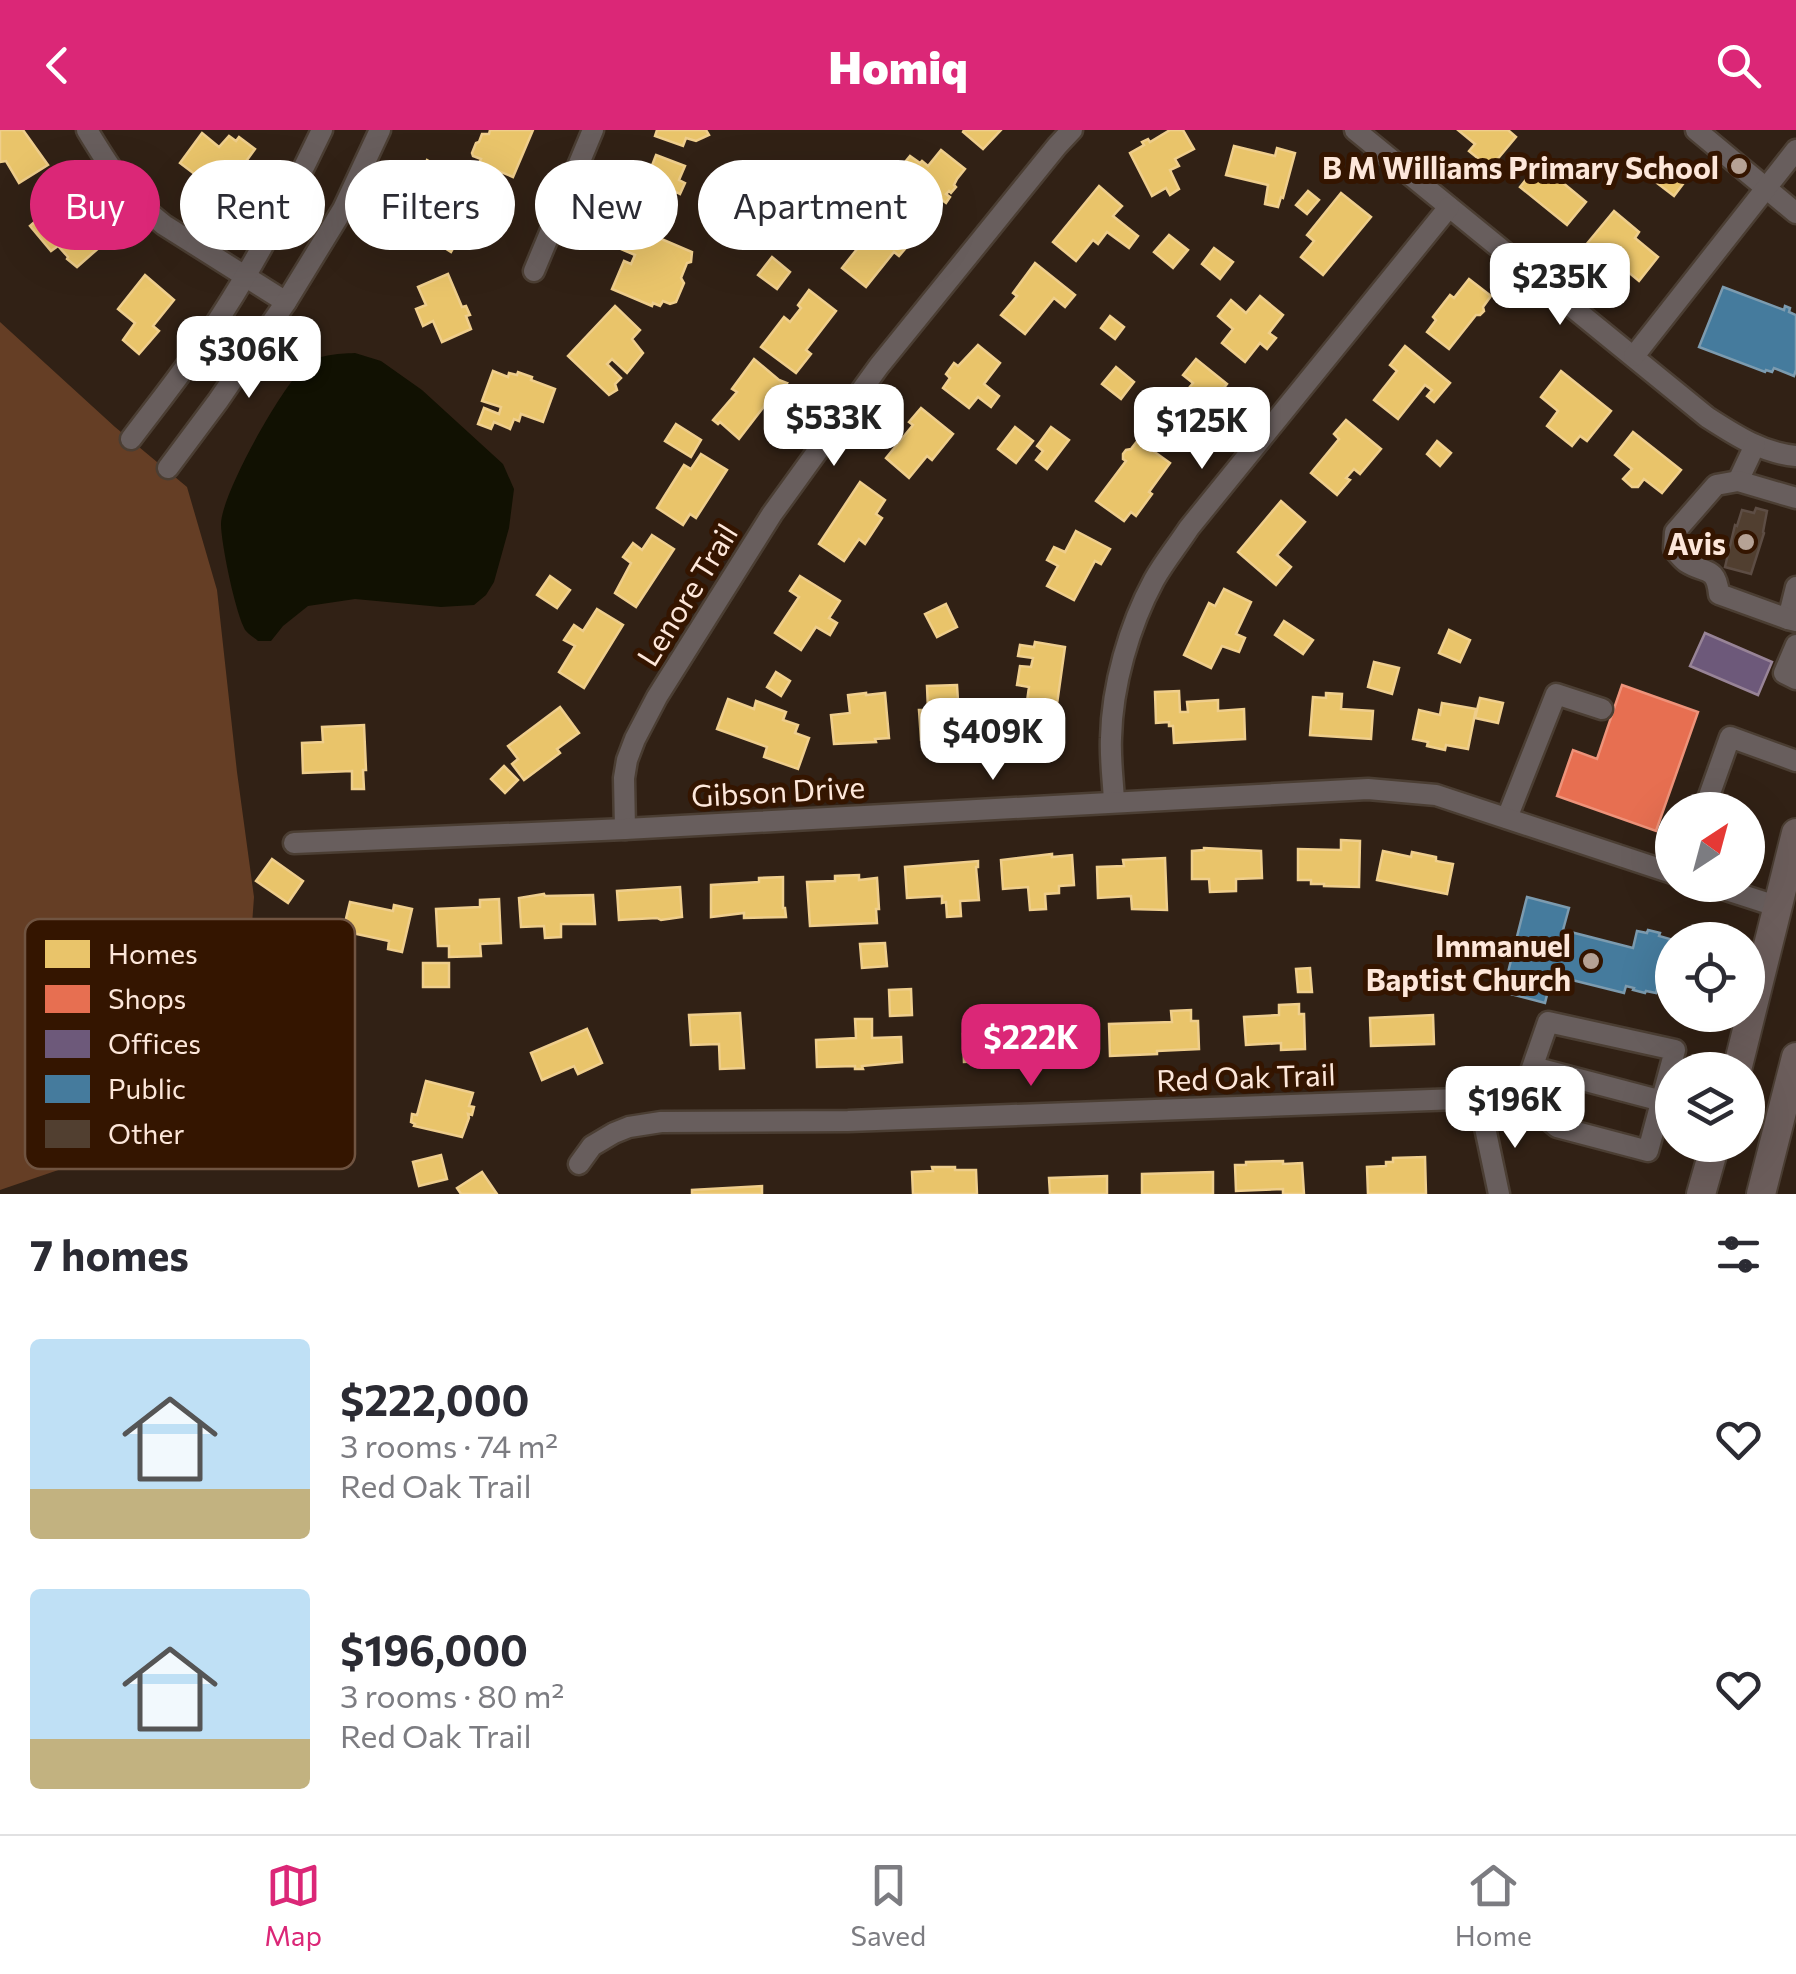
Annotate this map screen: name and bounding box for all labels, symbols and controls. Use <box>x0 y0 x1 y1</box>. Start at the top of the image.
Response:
icon: back <box>30 38 85 93</box>
text: Homiq <box>828 38 968 93</box>
icon: search <box>1711 38 1766 93</box>
place label: B M Williams Primary School <box>1322 148 1719 185</box>
marker: B M Williams Primary School <box>1728 155 1750 177</box>
chip: Buy <box>30 160 160 250</box>
chip: Rent <box>180 160 325 250</box>
chip: Filters <box>345 160 515 250</box>
chip: New <box>535 160 678 250</box>
chip: Apartment <box>698 160 943 250</box>
pin: $235K <box>1490 243 1630 328</box>
text: $235K <box>1512 255 1608 295</box>
pin: $306K <box>179 316 319 401</box>
text: $306K <box>199 328 299 368</box>
pin: $533K <box>764 384 904 469</box>
pin: $125K <box>1132 387 1272 472</box>
text: $533K <box>786 396 882 436</box>
text: $125K <box>1156 399 1248 439</box>
street label: Lenore Trail <box>628 516 744 672</box>
place label: Avis <box>1667 524 1726 561</box>
marker: Avis <box>1735 531 1757 553</box>
pin: $409K <box>923 698 1063 783</box>
text: $409K <box>942 710 1044 750</box>
street label: Gibson Drive <box>690 767 866 813</box>
north arrow <box>1655 792 1765 902</box>
map controls <box>1655 792 1765 1162</box>
legend <box>25 919 355 1169</box>
button: locate <box>1655 922 1765 1032</box>
place label: Immanuel Baptist Church <box>1366 926 1571 997</box>
text: Homes <box>108 936 198 970</box>
marker: Immanuel Baptist Church <box>1580 950 1602 972</box>
text: Shops <box>108 981 186 1015</box>
pin: $222K <box>961 1004 1101 1089</box>
text: $222K <box>983 1016 1079 1056</box>
text: Offices <box>108 1026 201 1060</box>
button: layers <box>1655 1052 1765 1162</box>
street label: Red Oak Trail <box>1156 1054 1336 1098</box>
pin: $196K <box>1445 1066 1585 1151</box>
text: Public <box>108 1071 186 1105</box>
text: $196K <box>1468 1078 1562 1118</box>
text: Other <box>108 1116 184 1150</box>
icon: filters <box>1711 1227 1766 1282</box>
text: 7 homes <box>30 1228 189 1280</box>
text: $222,000 <box>340 1373 529 1425</box>
icon: home <box>110 1379 230 1499</box>
icon: heart <box>1711 1412 1766 1467</box>
text: 3 rooms · 74 m² <box>340 1425 558 1465</box>
text: Red Oak Trail <box>340 1465 532 1505</box>
text: $196,000 <box>340 1623 528 1675</box>
icon: home <box>110 1629 230 1749</box>
icon: heart <box>1711 1662 1766 1717</box>
text: 3 rooms · 80 m² <box>340 1675 564 1715</box>
text: Red Oak Trail <box>340 1715 532 1755</box>
tab: Map <box>264 1858 322 1952</box>
tab: Saved <box>851 1858 926 1952</box>
tab: Home <box>1455 1858 1532 1952</box>

